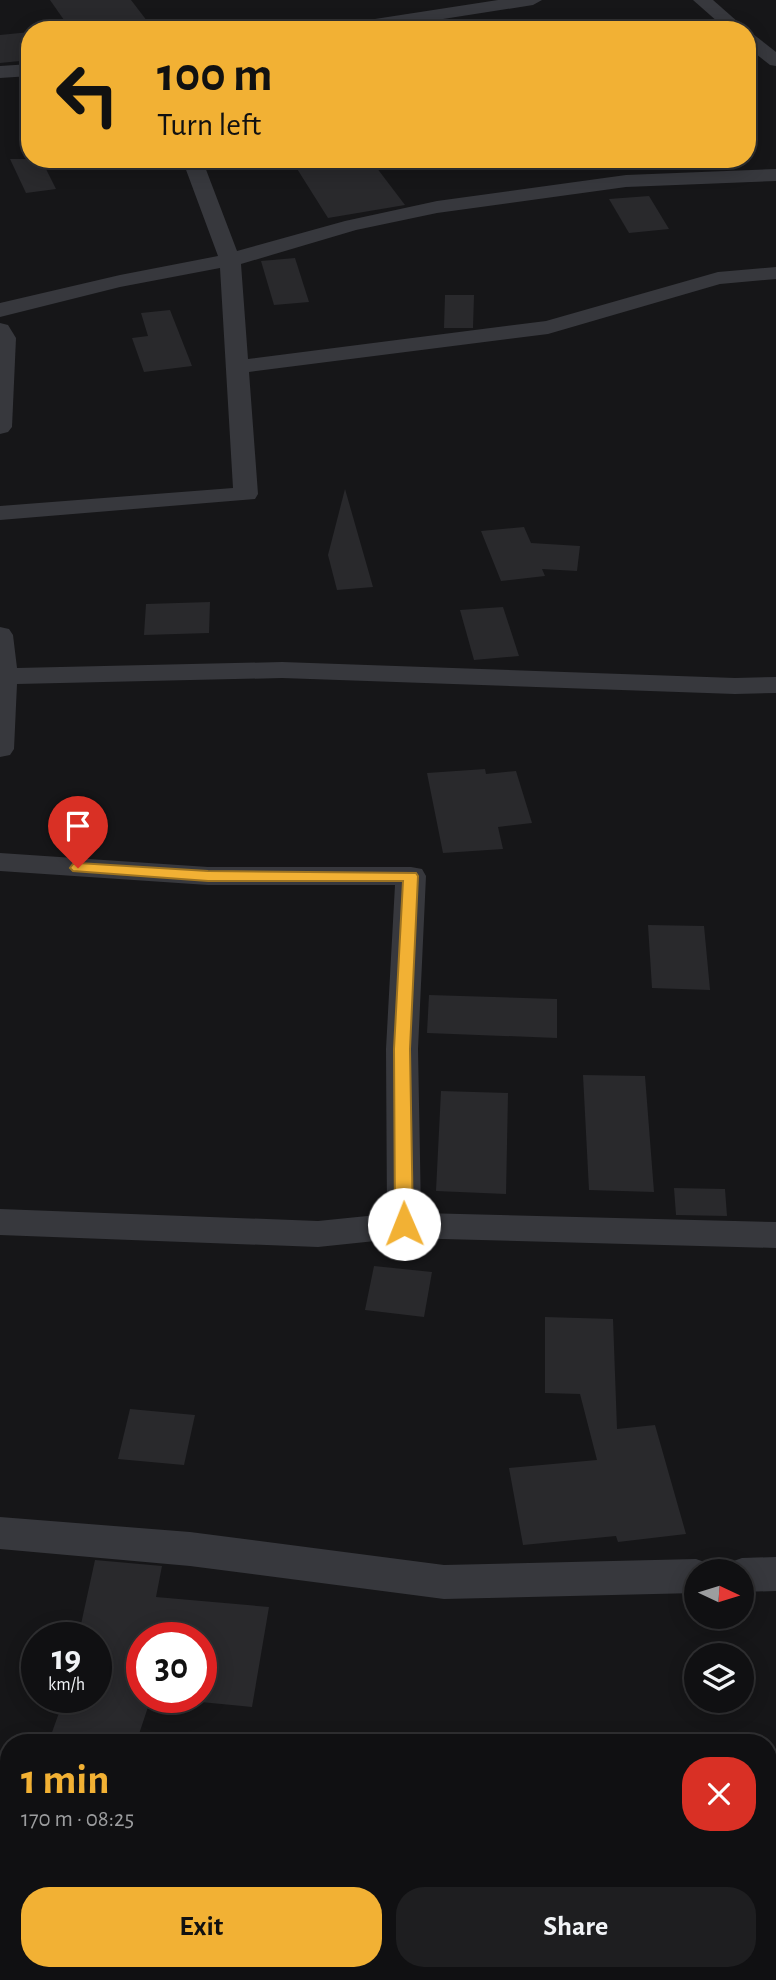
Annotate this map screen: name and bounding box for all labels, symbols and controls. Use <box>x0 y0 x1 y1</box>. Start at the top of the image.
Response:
icon: left <box>42 49 133 140</box>
text: 100 m <box>157 51 273 100</box>
text: Turn left <box>157 109 261 141</box>
pin <box>48 796 108 868</box>
icon: arrive <box>59 807 97 845</box>
position arrow <box>367 1187 441 1261</box>
north arrow <box>684 1559 754 1629</box>
map controls <box>684 1559 754 1713</box>
speed limit sign: 30 <box>126 1622 217 1713</box>
text: 19 <box>52 1641 81 1676</box>
button: layers <box>684 1643 754 1713</box>
text: km/h <box>48 1676 85 1694</box>
button: close <box>682 1757 756 1831</box>
text: 1 min <box>21 1759 110 1801</box>
text: 170 m · 08:25 <box>21 1808 134 1831</box>
button: Exit <box>21 1887 382 1967</box>
button: Share <box>396 1887 756 1967</box>

